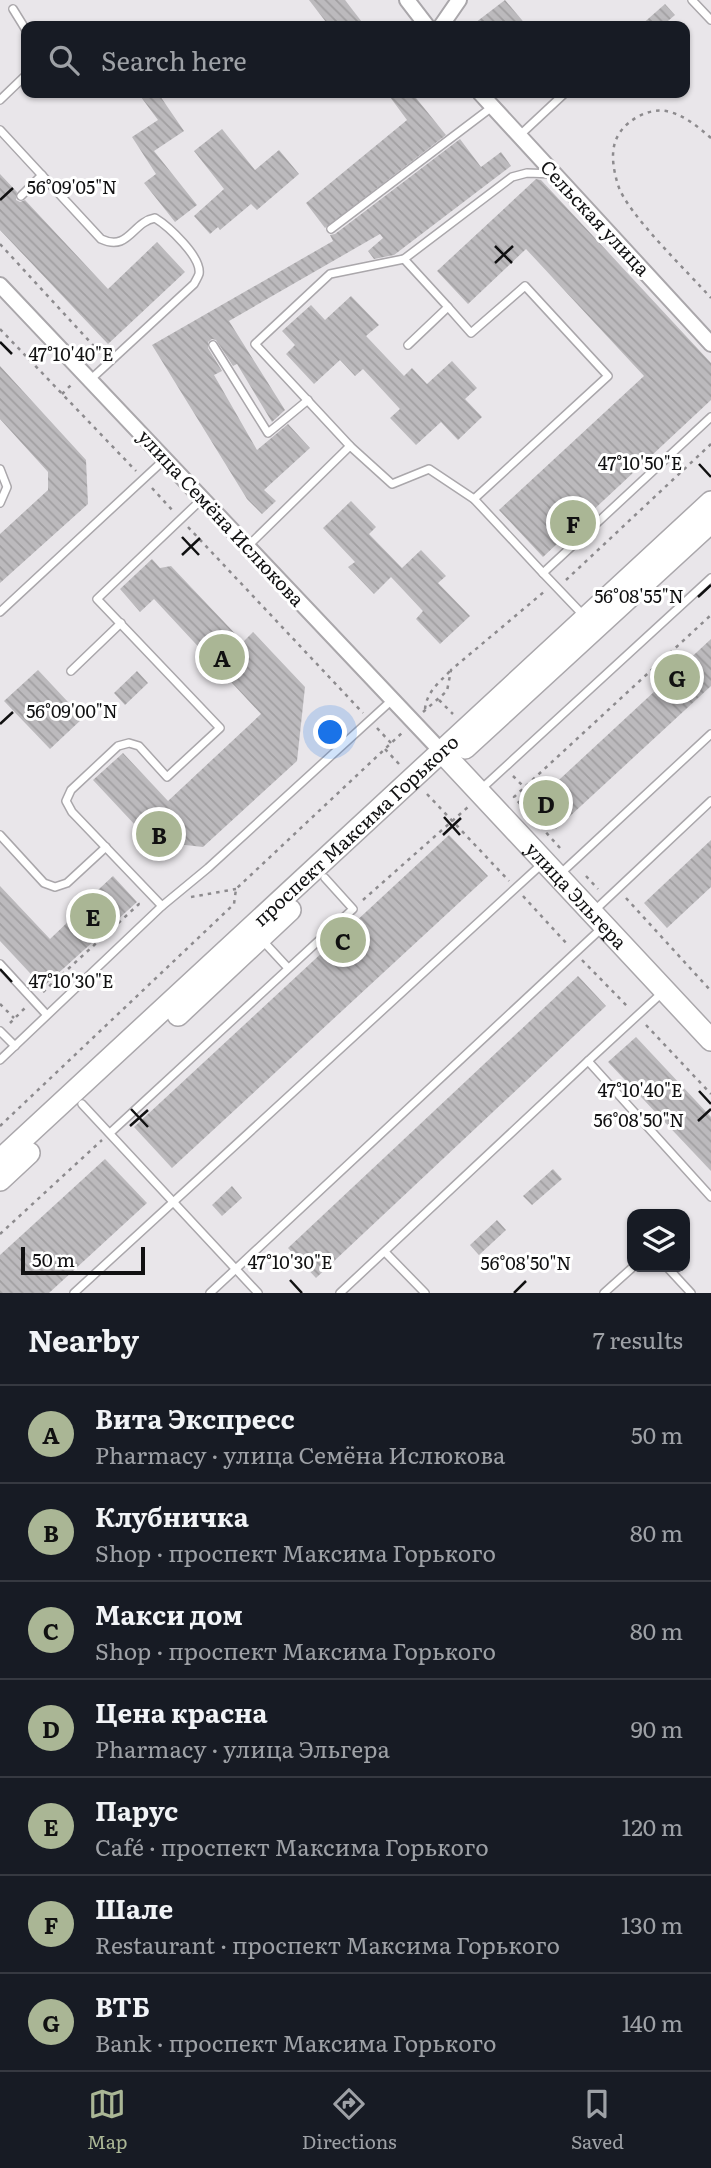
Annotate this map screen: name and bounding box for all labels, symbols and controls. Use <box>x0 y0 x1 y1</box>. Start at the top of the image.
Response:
search box <box>21 21 690 98</box>
text: Search here <box>101 40 247 79</box>
icon: search <box>45 41 83 79</box>
street label: Сельская улица <box>534 153 657 282</box>
text: 56°09'05"N <box>27 173 117 200</box>
text: 47°10'40"E <box>28 340 114 367</box>
street label: улица Семёна Ислюкова <box>132 423 312 613</box>
text: 47°10'50"E <box>598 449 682 476</box>
pin: F <box>550 497 596 549</box>
text: 56°08'55"N <box>594 582 684 609</box>
pin: A <box>199 631 245 683</box>
pin: G <box>654 651 700 703</box>
text: 56°09'00"N <box>26 697 118 724</box>
your location <box>313 715 347 749</box>
street label: проспект Максима Горького <box>246 727 464 932</box>
pin: D <box>523 777 569 829</box>
pin: B <box>136 808 182 860</box>
street label: улица Эльгера <box>520 835 635 955</box>
pin: E <box>70 890 116 942</box>
pin: C <box>320 914 366 966</box>
text: 47°10'30"E <box>29 967 113 994</box>
text: 47°10'40"E <box>597 1076 683 1103</box>
text: 56°08'50"N <box>594 1106 684 1133</box>
map controls <box>627 1209 690 1272</box>
button: layers <box>627 1209 690 1272</box>
scale bar <box>21 1244 145 1276</box>
text: 50 m <box>32 1245 75 1273</box>
text: 47°10'30"E <box>248 1248 332 1275</box>
text: 56°08'50"N <box>481 1249 571 1276</box>
text: Nearby <box>28 1317 139 1361</box>
text: 7 results <box>593 1322 683 1356</box>
text: Вита Экспресс <box>95 1398 295 1437</box>
text: A <box>42 1417 60 1451</box>
text: 50 m <box>631 1417 683 1451</box>
text: Pharmacy · улица Семёна Ислюкова <box>95 1437 505 1471</box>
text: Клубничка <box>95 1496 249 1535</box>
text: B <box>43 1515 59 1549</box>
text: 80 m <box>630 1515 683 1549</box>
text: Shop · проспект Максима Горького <box>95 1535 496 1569</box>
text: Макси дом <box>95 1594 243 1633</box>
text: C <box>43 1613 59 1647</box>
text: 80 m <box>630 1613 683 1647</box>
text: Shop · проспект Максима Горького <box>95 1633 496 1667</box>
text: Цена красна <box>95 1692 267 1731</box>
text: D <box>42 1711 60 1745</box>
text: 90 m <box>631 1711 683 1745</box>
text: Pharmacy · улица Эльгера <box>95 1731 390 1765</box>
text: Парус <box>95 1790 178 1829</box>
text: E <box>43 1809 59 1843</box>
text: 120 m <box>622 1809 683 1843</box>
text: Café · проспект Максима Горького <box>95 1829 489 1863</box>
text: Шале <box>95 1888 173 1927</box>
text: F <box>44 1907 58 1941</box>
text: 130 m <box>621 1907 683 1941</box>
text: Restaurant · проспект Максима Горького <box>95 1927 560 1961</box>
text: ВТБ <box>95 1986 150 2025</box>
text: G <box>42 2005 60 2039</box>
text: 140 m <box>622 2005 683 2039</box>
text: Bank · проспект Максима Горького <box>95 2025 496 2059</box>
tab: Map <box>87 2085 128 2155</box>
tab: Directions <box>302 2085 397 2155</box>
tab: Saved <box>571 2085 624 2155</box>

